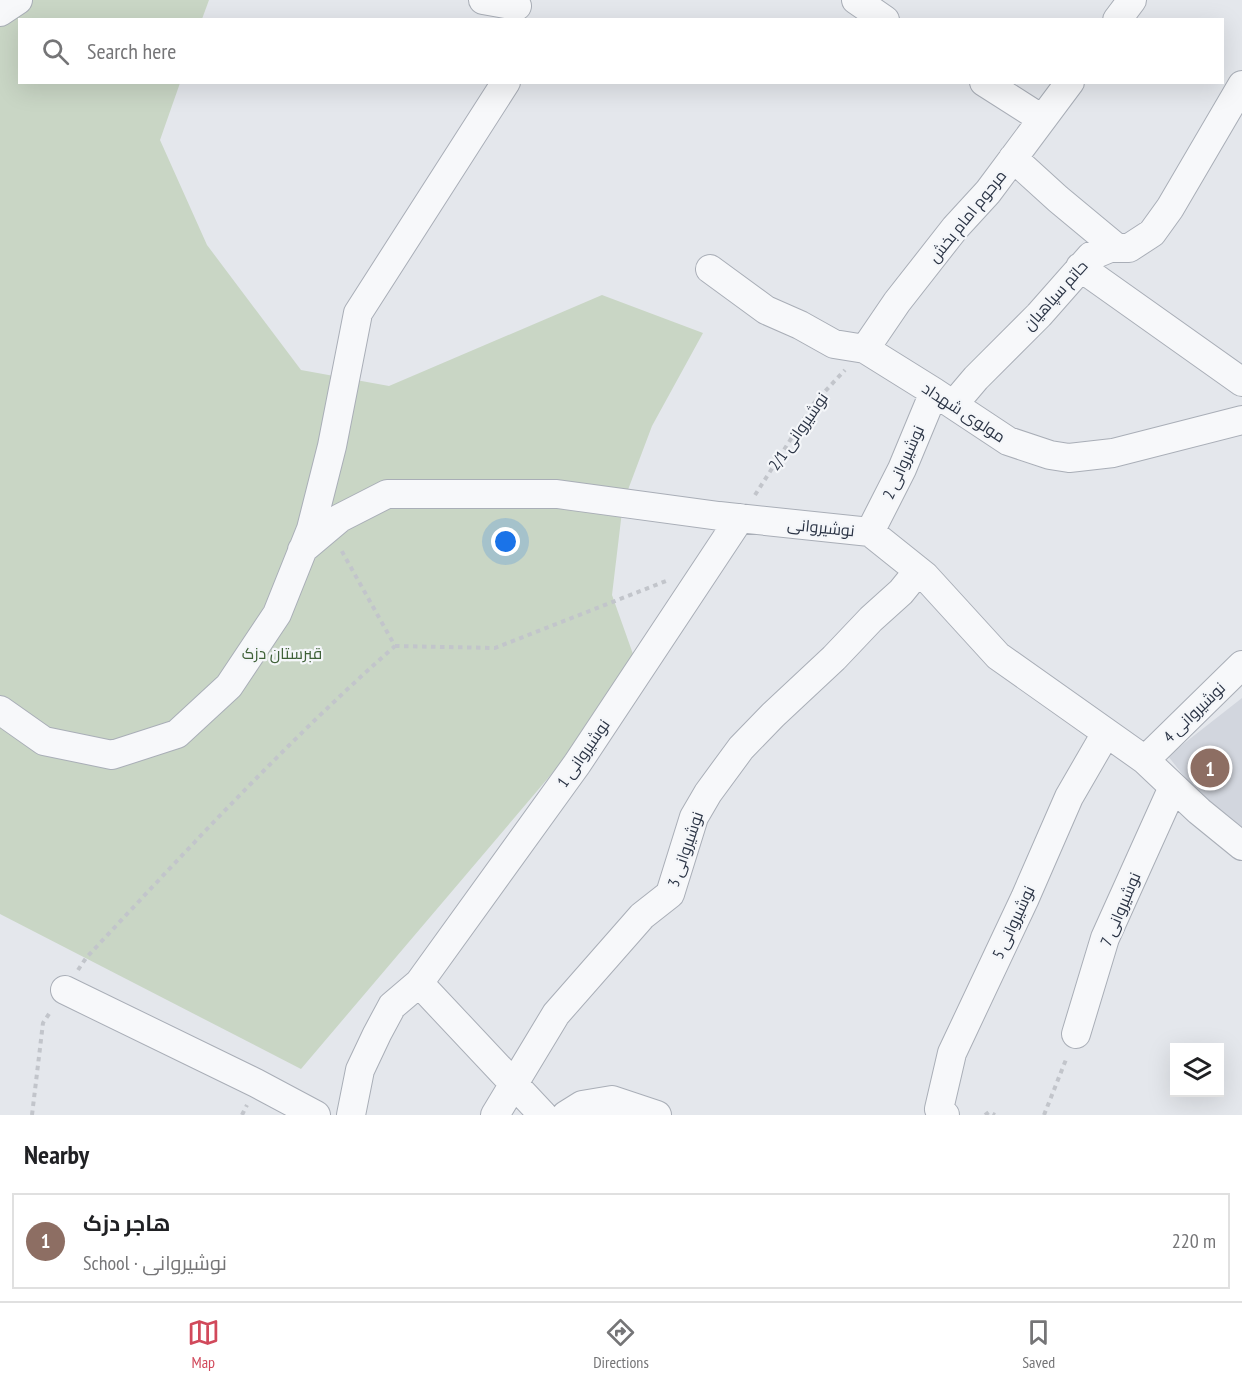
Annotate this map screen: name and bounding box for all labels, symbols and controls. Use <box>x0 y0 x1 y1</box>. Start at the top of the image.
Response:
search box <box>18 18 1224 84</box>
icon: search <box>39 35 72 68</box>
text: Search here <box>87 37 176 65</box>
street label: مرحوم امام بخش <box>924 166 1012 268</box>
street label: حاتم سپاهیان <box>1018 256 1093 335</box>
street label: مولوی شهداد <box>918 378 1009 447</box>
street label: نوشیروانی 2/1 <box>764 388 833 474</box>
street label: نوشیروانی 2 <box>878 422 929 502</box>
street label: نوشیروانی <box>786 514 856 541</box>
your location <box>491 527 520 556</box>
park label: قبرستان دزک <box>242 643 322 664</box>
street label: نوشیروانی 4 <box>1159 678 1230 747</box>
street label: نوشیروانی 1 <box>552 715 614 791</box>
pin: 1 <box>1190 746 1230 790</box>
street label: نوشیروانی 3 <box>663 809 708 890</box>
street label: نوشیروانی 7 <box>1095 869 1145 949</box>
street label: نوشیروانی 5 <box>987 882 1040 962</box>
map controls <box>1170 1043 1224 1097</box>
button: layers <box>1170 1043 1224 1097</box>
text: Nearby <box>24 1138 89 1171</box>
text: هاجر دزک <box>83 1209 170 1237</box>
text: 1 <box>41 1228 50 1254</box>
text: 220 m <box>1172 1228 1216 1254</box>
text: School · نوشیروانی <box>83 1250 227 1276</box>
tab: Map <box>187 1316 220 1372</box>
tab: Directions <box>593 1316 649 1372</box>
tab: Saved <box>1022 1316 1055 1372</box>

